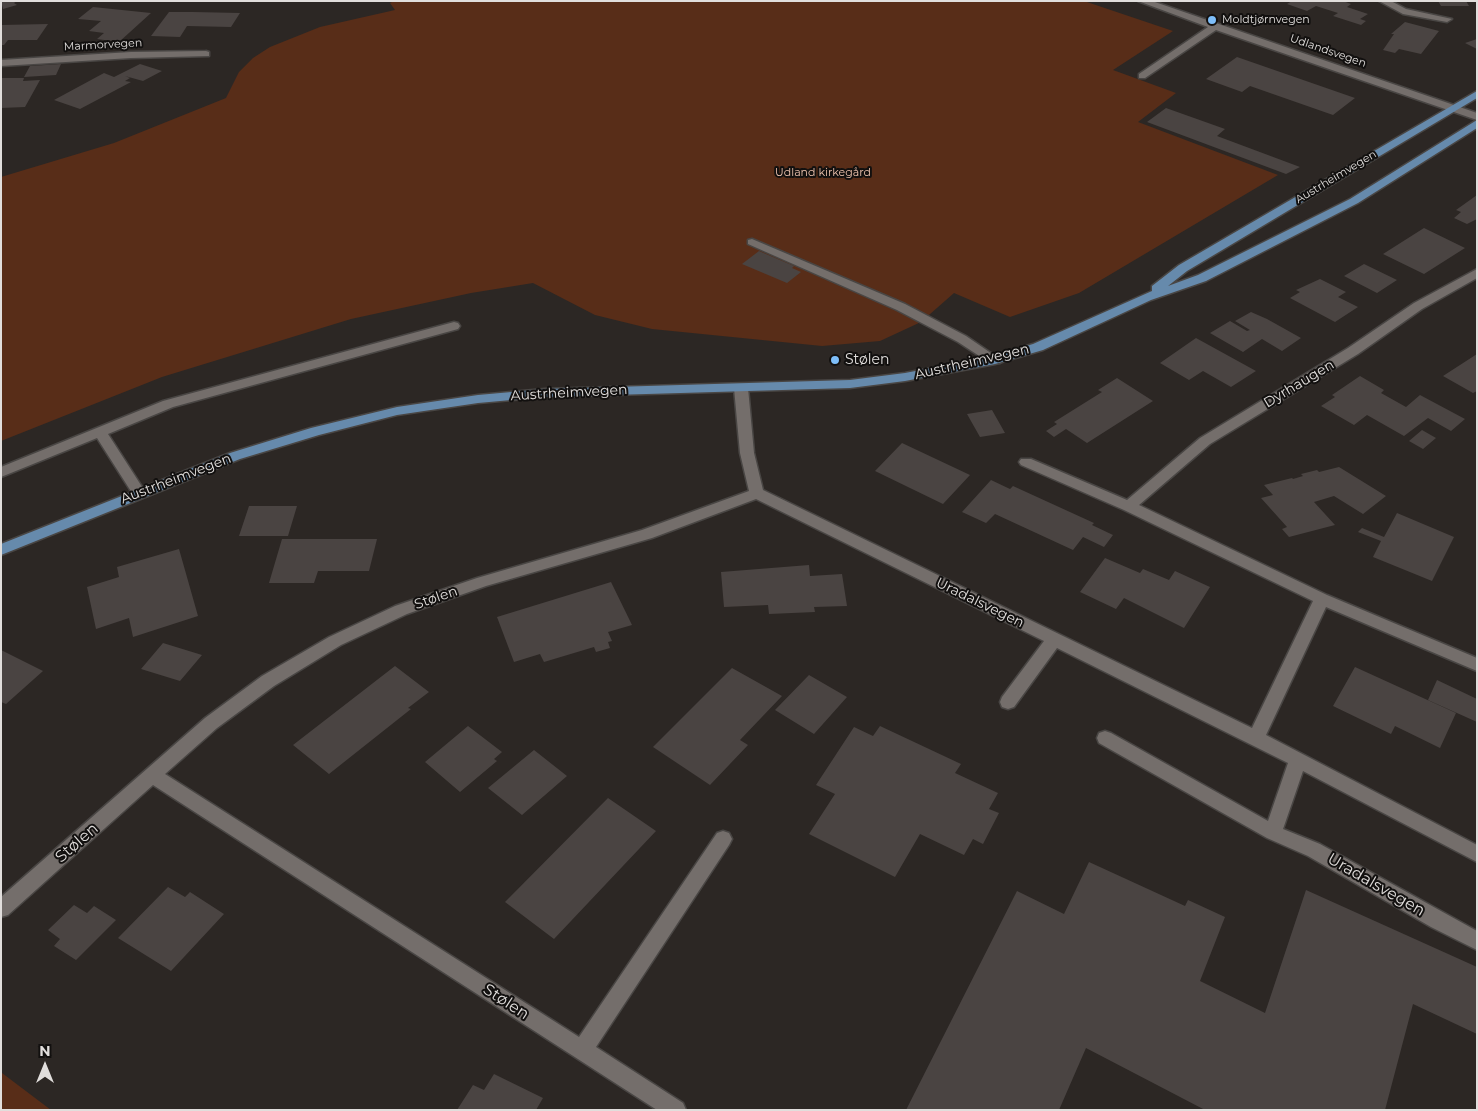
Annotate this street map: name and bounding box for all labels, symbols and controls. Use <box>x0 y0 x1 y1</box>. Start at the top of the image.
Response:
place label: Moldtjørnvegen <box>1222 13 1310 27</box>
marker: Moldtjørnvegen <box>1206 14 1218 26</box>
street label: Udlandsvegen <box>1288 32 1368 70</box>
street label: Marmorvegen <box>63 36 143 54</box>
street label: Austrheimvegen <box>1293 148 1379 206</box>
park label: Udland kirkegård <box>775 166 871 180</box>
street label: Austrheimvegen <box>913 341 1031 383</box>
place label: Stølen <box>845 352 889 368</box>
marker: Stølen <box>829 354 841 366</box>
street label: Dyrhaugen <box>1261 356 1337 412</box>
street label: Austrheimvegen <box>510 382 628 404</box>
street label: Austrheimvegen <box>118 450 234 508</box>
street label: Uradalsvegen <box>933 574 1027 632</box>
street label: Stølen <box>412 583 460 613</box>
street label: Stølen <box>52 819 102 867</box>
street label: Uradalsvegen <box>1324 849 1428 921</box>
street label: Stølen <box>479 980 533 1024</box>
north arrow <box>20 1041 70 1091</box>
text: N <box>39 1042 51 1060</box>

